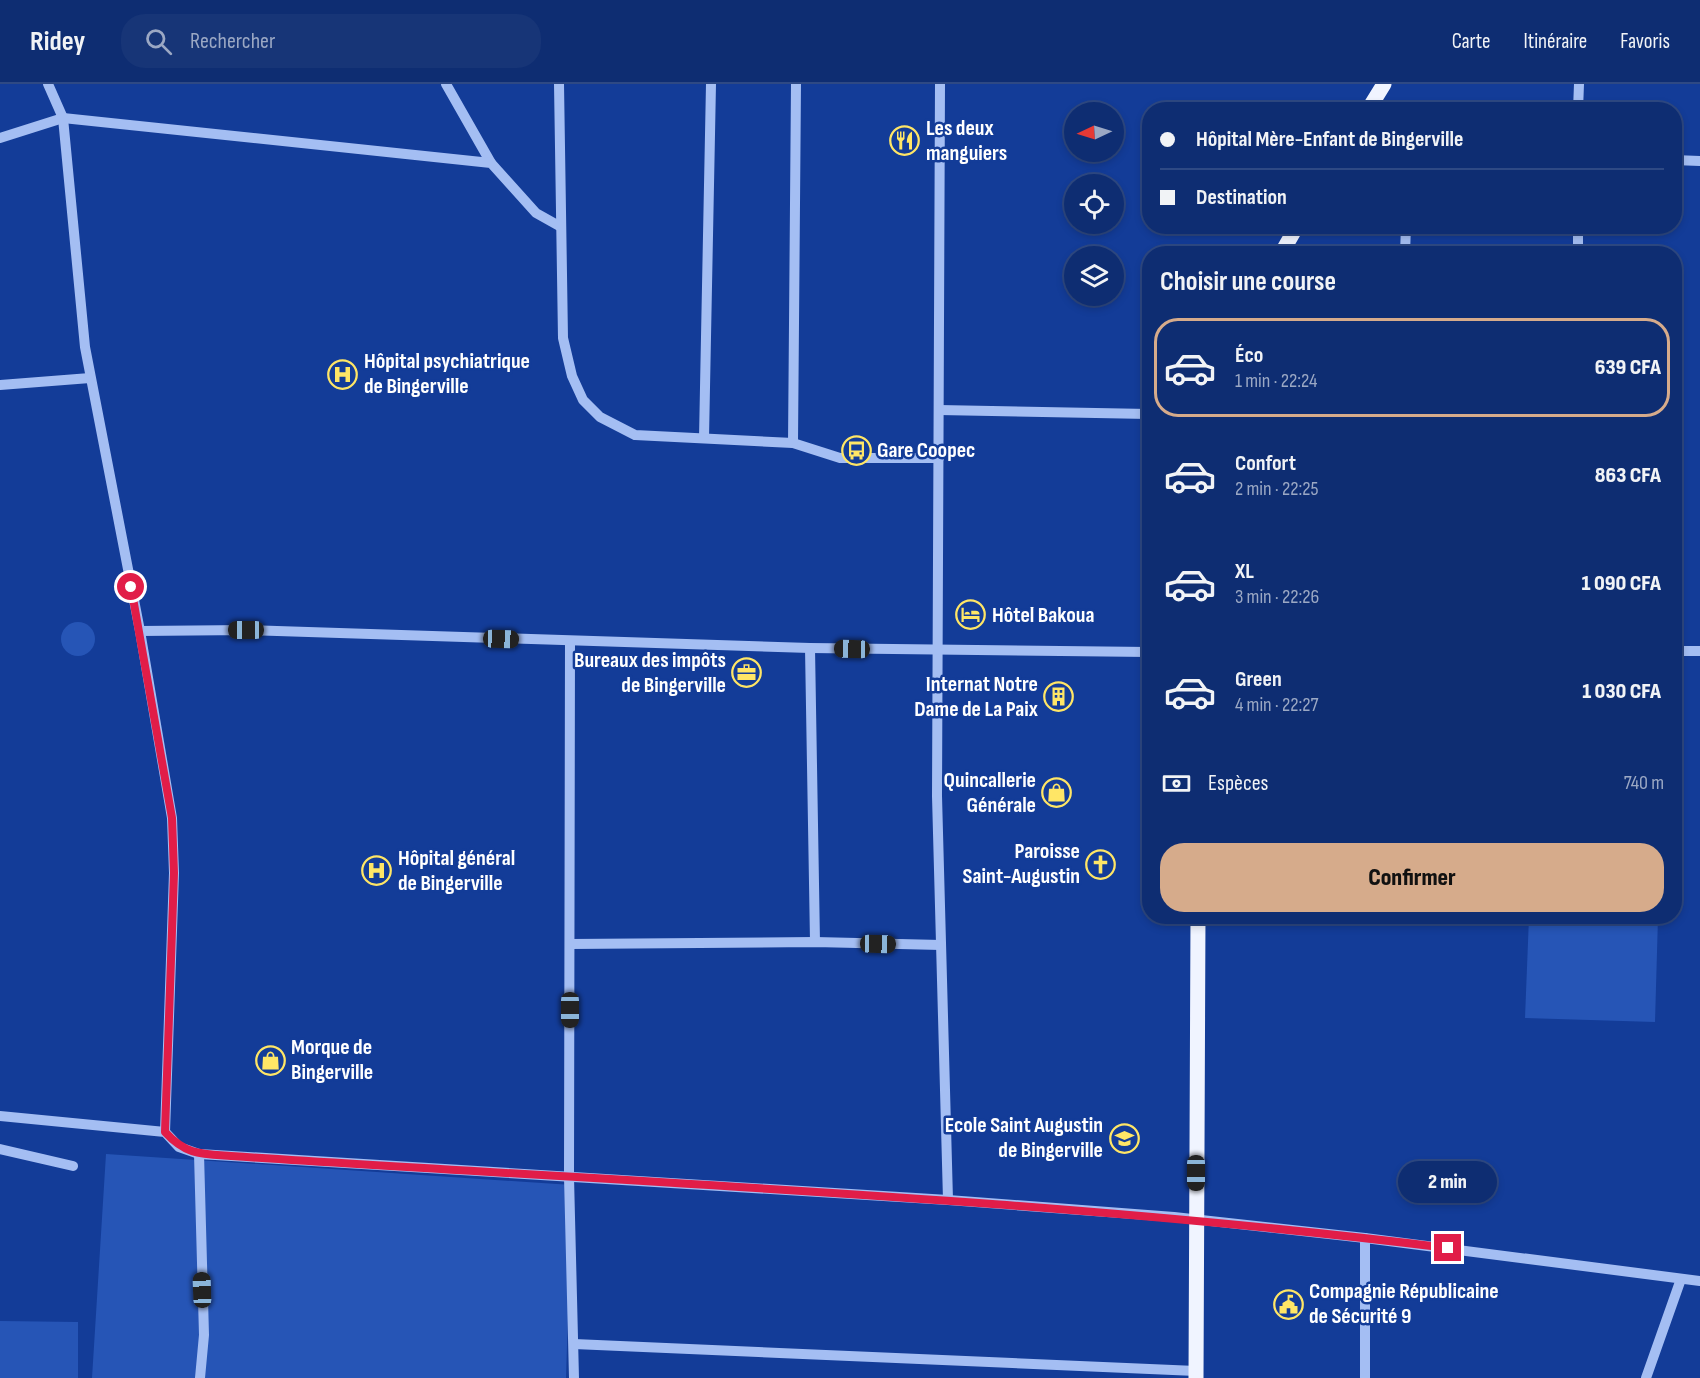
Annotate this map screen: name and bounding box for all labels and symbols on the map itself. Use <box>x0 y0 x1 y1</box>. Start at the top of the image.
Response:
north arrow <box>1064 102 1124 162</box>
place label: Les deux manguiers <box>926 115 1007 167</box>
restaurant icon: Les deux manguiers <box>889 125 921 157</box>
place label: Hôpital psychiatrique de Bingerville <box>364 348 530 400</box>
hospital icon: Hôpital psychiatrique de Bingerville <box>327 358 359 390</box>
bus stop icon: Gare Coopec <box>840 434 872 466</box>
place label: Gare Coopec <box>877 437 975 464</box>
route start <box>117 573 144 600</box>
hotel icon: Hôtel Bakoua <box>955 599 987 631</box>
place label: Hôtel Bakoua <box>992 602 1094 629</box>
car <box>228 621 264 639</box>
car <box>483 629 519 649</box>
car <box>834 640 870 658</box>
place label: Bureaux des impôts de Bingerville <box>574 647 726 699</box>
office icon: Bureaux des impôts de Bingerville <box>731 657 763 689</box>
place label: Internat Notre Dame de La Paix <box>914 671 1038 723</box>
building icon: Internat Notre Dame de La Paix <box>1043 681 1075 713</box>
place label: Quincallerie Générale <box>944 767 1036 819</box>
shop icon: Quincallerie Générale <box>1041 777 1073 809</box>
place label: Paroisse Saint-Augustin <box>963 838 1080 890</box>
place label: Hôpital général de Bingerville <box>398 845 515 897</box>
church icon: Paroisse Saint-Augustin <box>1085 848 1117 880</box>
hospital icon: Hôpital général de Bingerville <box>361 855 393 887</box>
car <box>860 935 896 953</box>
car <box>561 992 579 1028</box>
place label: Morque de Bingerville <box>291 1034 373 1086</box>
shop icon: Morque de Bingerville <box>254 1044 286 1076</box>
place label: Ecole Saint Augustin de Bingerville <box>945 1112 1103 1164</box>
school or university icon: Ecole Saint Augustin de Bingerville <box>1108 1122 1140 1154</box>
car <box>1187 1155 1205 1191</box>
callout: 2 min <box>1398 1161 1498 1203</box>
route end <box>1434 1234 1461 1261</box>
car <box>192 1272 212 1308</box>
place label: Compagnie Républicaine de Sécurité 9 <box>1309 1278 1499 1330</box>
public building icon: Compagnie Républicaine de Sécurité 9 <box>1272 1288 1304 1320</box>

